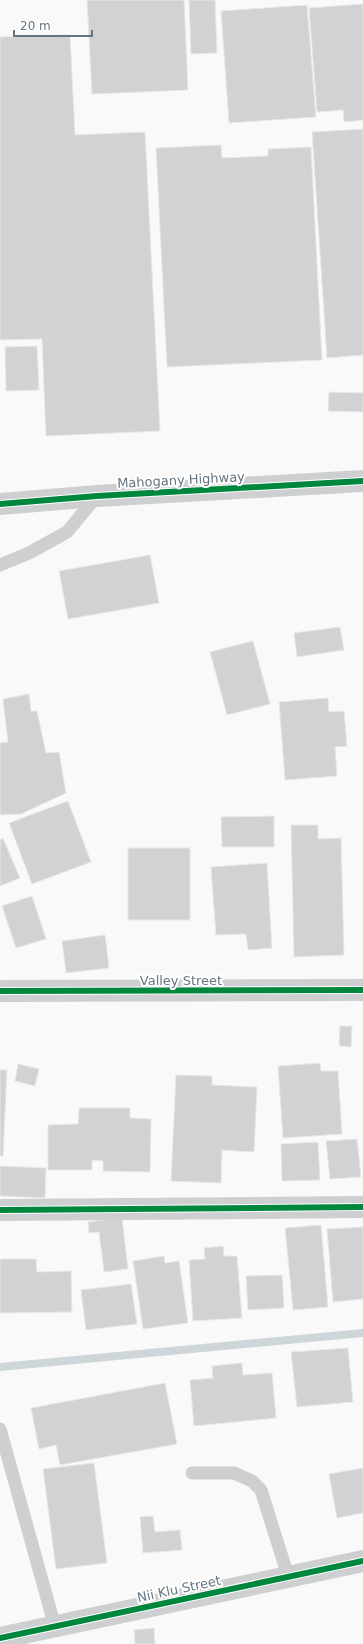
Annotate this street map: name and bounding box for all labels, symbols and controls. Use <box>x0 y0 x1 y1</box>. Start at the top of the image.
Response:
scale bar <box>14 12 92 38</box>
text: 20 m <box>20 19 51 33</box>
street label: Mahogany Highway <box>117 469 246 491</box>
street label: Valley Street <box>140 973 222 988</box>
street label: Nii Klu Street <box>136 1573 222 1605</box>

